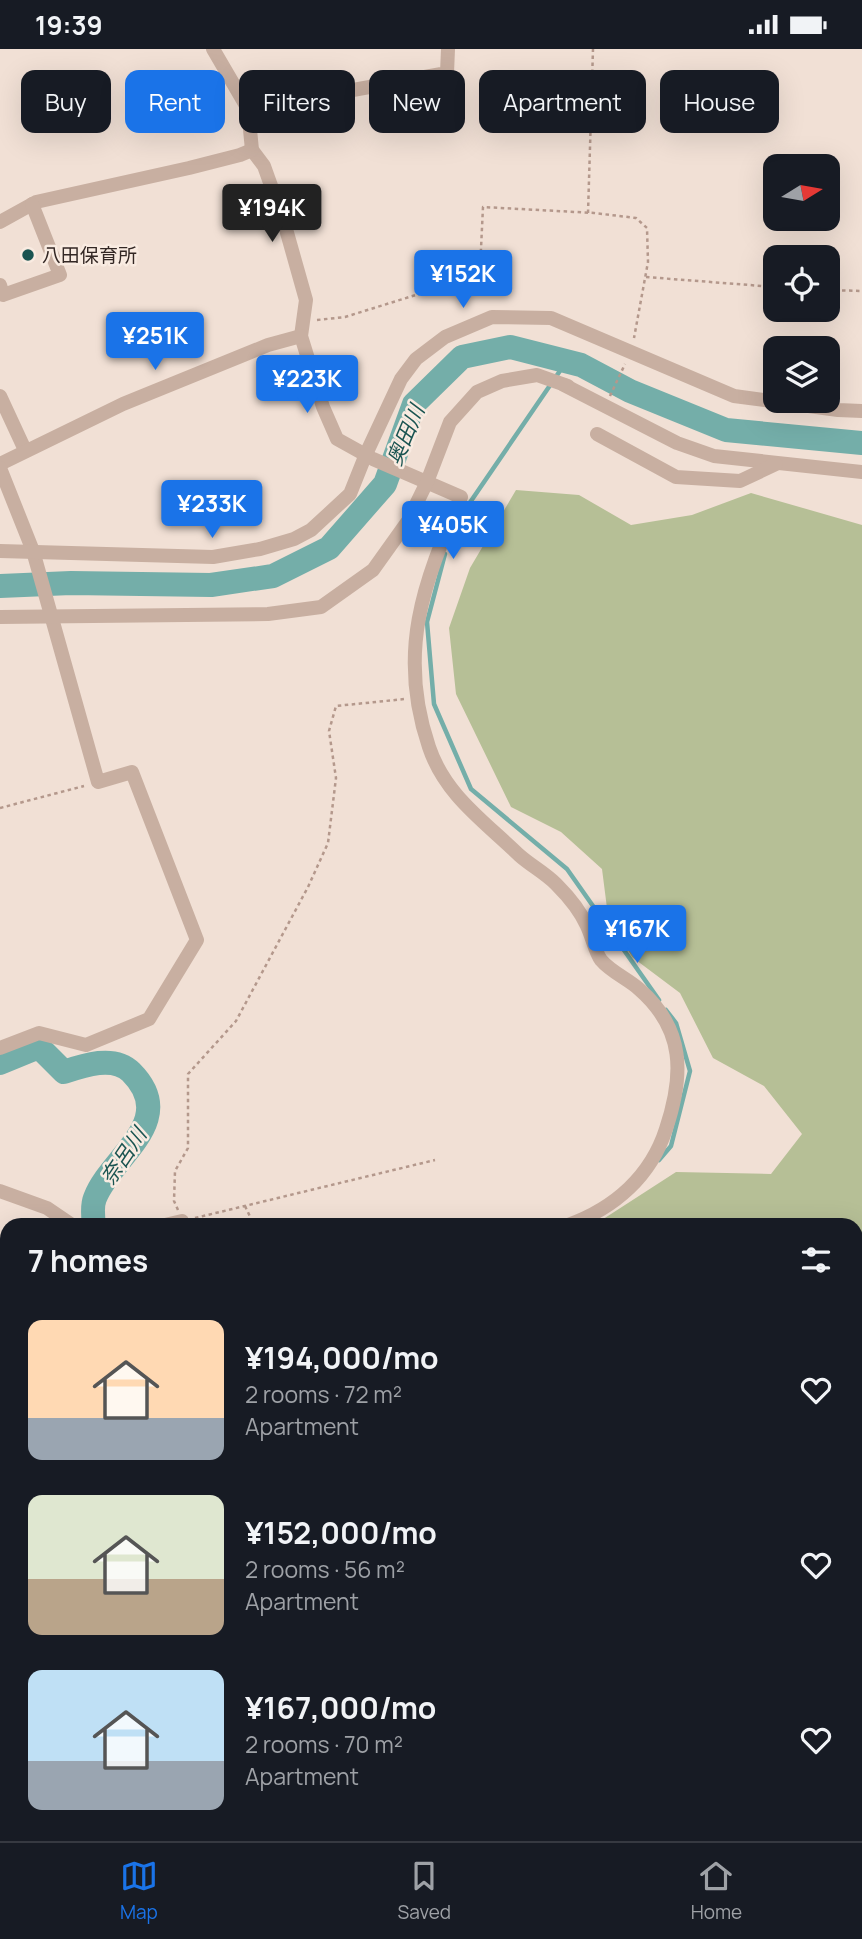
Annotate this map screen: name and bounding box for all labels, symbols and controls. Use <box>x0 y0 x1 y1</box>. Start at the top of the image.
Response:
text: 19:39 <box>35 7 103 43</box>
chip: Buy <box>21 70 111 133</box>
chip: Rent <box>125 70 225 133</box>
chip: Filters <box>239 70 355 133</box>
chip: New <box>369 70 465 133</box>
chip: Apartment <box>479 70 646 133</box>
chip: House <box>660 70 779 133</box>
north arrow <box>763 154 840 231</box>
map controls <box>763 154 840 413</box>
pin: ¥194K <box>223 185 321 244</box>
text: ¥194K <box>238 191 306 223</box>
place label: 八田保育所 <box>42 242 137 268</box>
button: locate <box>763 245 840 322</box>
marker: 八田保育所 <box>20 247 36 263</box>
pin: ¥152K <box>414 251 512 310</box>
text: ¥152K <box>430 257 496 289</box>
pin: ¥251K <box>106 313 204 372</box>
text: ¥251K <box>122 319 188 351</box>
button: layers <box>763 336 840 413</box>
pin: ¥223K <box>258 355 356 415</box>
text: ¥223K <box>272 362 342 394</box>
water label: 奥田川 <box>380 399 431 469</box>
pin: ¥233K <box>163 481 261 540</box>
text: ¥233K <box>177 487 247 519</box>
pin: ¥405K <box>404 501 502 561</box>
text: ¥405K <box>418 508 488 540</box>
pin: ¥167K <box>588 905 686 965</box>
text: ¥167K <box>604 912 670 944</box>
water label: 奈呂川 <box>94 1120 153 1190</box>
text: 7 homes <box>28 1240 148 1281</box>
icon: filters <box>797 1241 835 1279</box>
text: ¥194,000/mo <box>245 1337 438 1378</box>
icon: home <box>84 1348 168 1432</box>
icon: heart <box>797 1371 835 1409</box>
text: 2 rooms · 72 m² <box>245 1378 402 1410</box>
text: Apartment <box>245 1410 359 1442</box>
text: ¥152,000/mo <box>245 1512 437 1553</box>
icon: home <box>84 1523 168 1607</box>
icon: heart <box>797 1546 835 1584</box>
text: 2 rooms · 56 m² <box>245 1553 405 1585</box>
text: Apartment <box>245 1585 359 1617</box>
text: ¥167,000/mo <box>245 1687 436 1728</box>
icon: home <box>84 1698 168 1782</box>
icon: heart <box>797 1721 835 1759</box>
text: 2 rooms · 70 m² <box>245 1728 403 1760</box>
text: Apartment <box>245 1760 359 1792</box>
tab: Map <box>120 1857 158 1925</box>
tab: Saved <box>398 1857 451 1925</box>
tab: Home <box>691 1857 742 1925</box>

